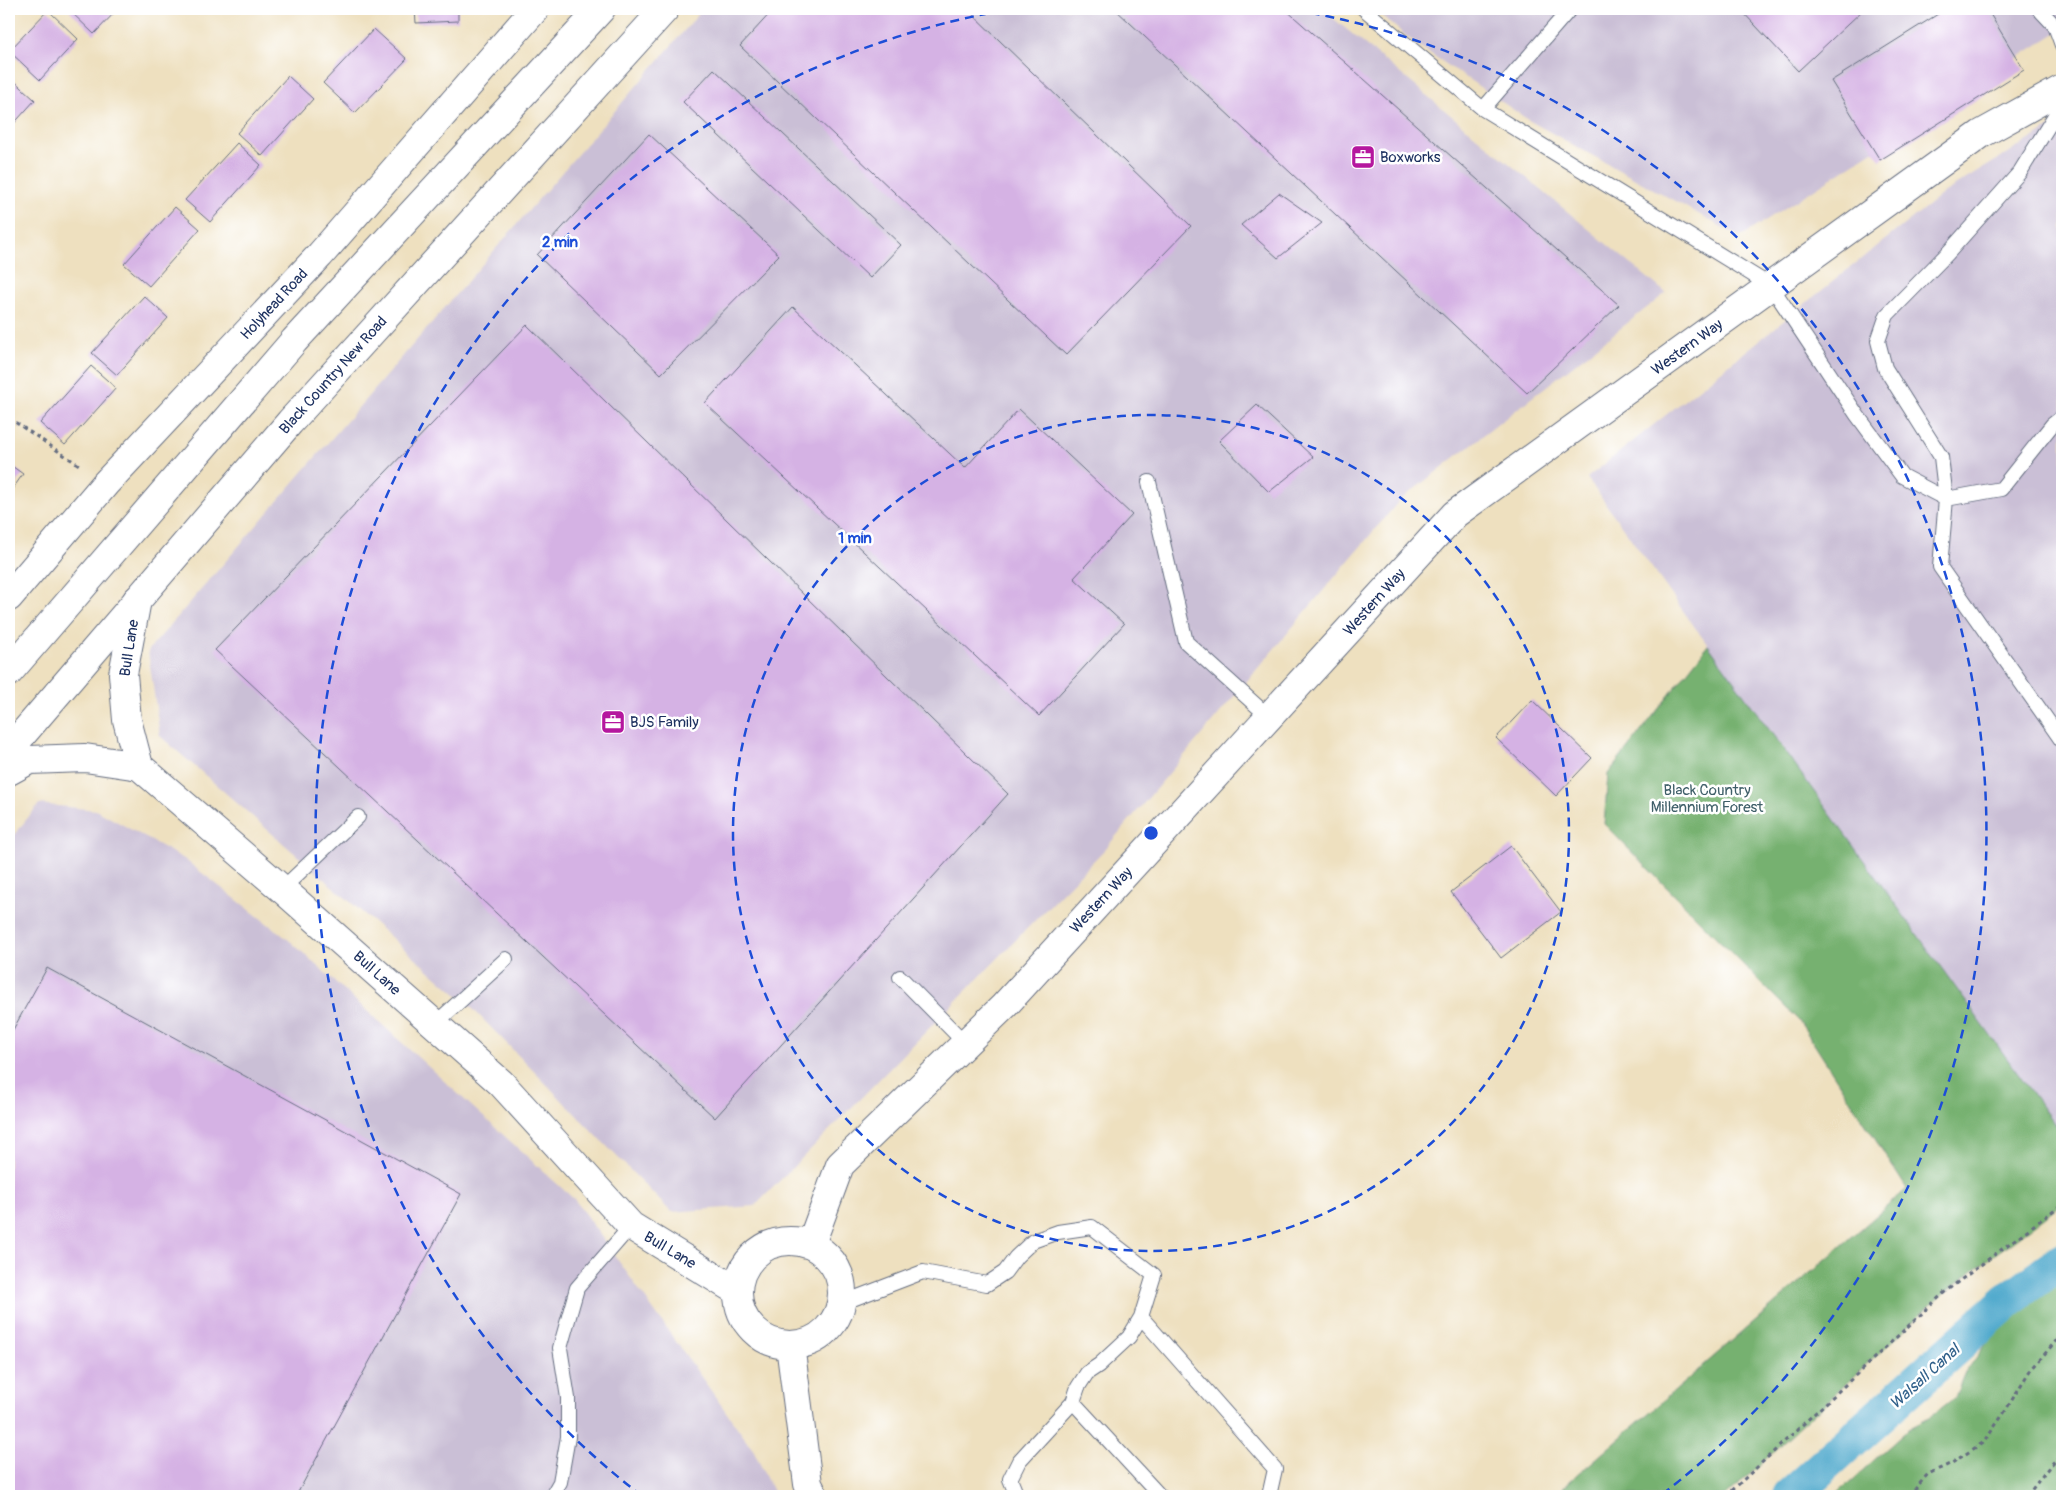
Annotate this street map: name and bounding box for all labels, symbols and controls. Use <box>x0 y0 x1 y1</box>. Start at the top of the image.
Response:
office icon: Boxworks <box>1350 144 1376 170</box>
place label: Boxworks <box>1380 148 1441 167</box>
text: 2 min <box>542 233 578 252</box>
street label: Holyhead Road <box>237 265 312 344</box>
street label: Black Country New Road <box>275 312 391 438</box>
street label: Western Way <box>1648 315 1727 380</box>
text: 1 min <box>838 529 872 548</box>
street label: Western Way <box>1339 564 1410 640</box>
street label: Bull Lane <box>116 618 143 678</box>
office icon: BJS Family <box>600 709 626 735</box>
place label: BJS Family <box>630 713 699 732</box>
park label: Black Country Millennium Forest <box>1651 781 1764 817</box>
centre of rings <box>1142 824 1160 842</box>
street label: Western Way <box>1066 863 1137 937</box>
street label: Bull Lane <box>349 947 405 1000</box>
street label: Bull Lane <box>640 1228 700 1274</box>
water label: Walsall Canal <box>1885 1338 1966 1414</box>

